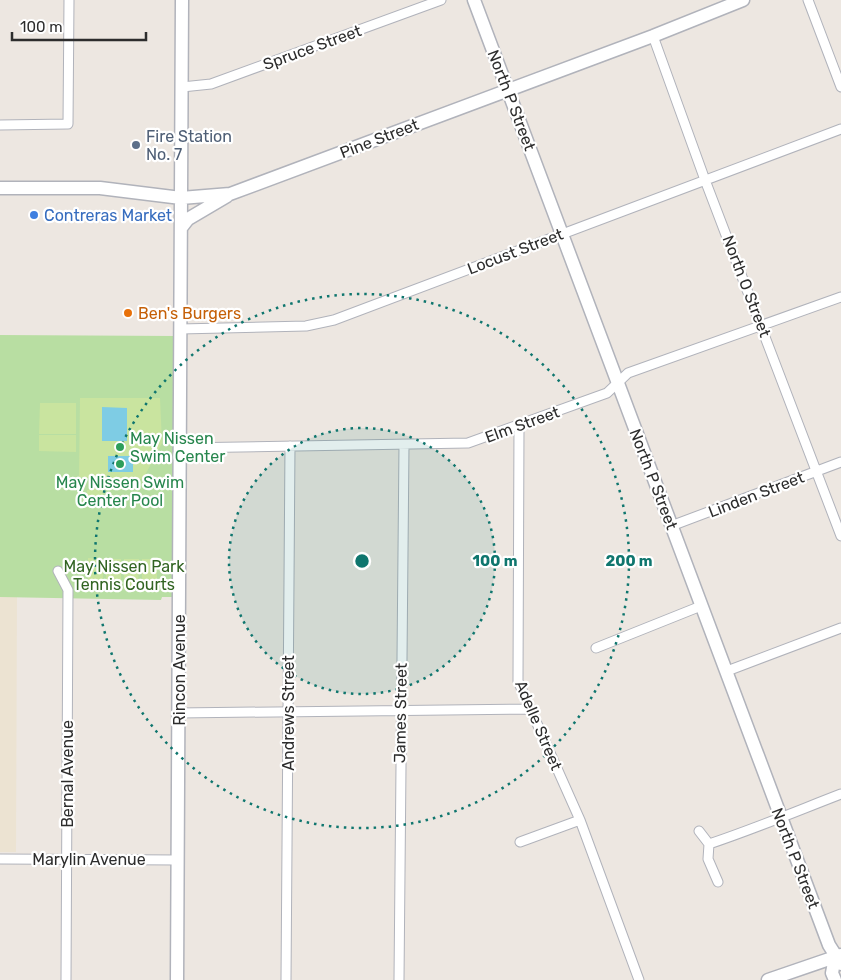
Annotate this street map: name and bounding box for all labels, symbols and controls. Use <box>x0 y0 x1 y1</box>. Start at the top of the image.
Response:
scale bar <box>12 10 146 42</box>
text: 100 m <box>20 18 62 36</box>
street label: Spruce Street <box>260 21 364 74</box>
street label: North P Street <box>484 47 539 153</box>
street label: Pine Street <box>337 115 421 162</box>
place label: Fire Station No. 7 <box>146 127 232 164</box>
marker: Fire Station No. 7 <box>130 139 142 151</box>
place label: Contreras Market <box>44 206 172 225</box>
marker: Contreras Market <box>28 209 40 221</box>
street label: Locust Street <box>465 224 566 278</box>
street label: North O Street <box>718 233 775 340</box>
place label: Ben's Burgers <box>138 304 241 323</box>
marker: Ben's Burgers <box>122 307 134 319</box>
street label: Elm Street <box>482 402 562 447</box>
street label: North P Street <box>626 426 681 532</box>
place label: May Nissen Swim Center <box>130 429 225 466</box>
marker: May Nissen Swim Center <box>114 441 126 453</box>
marker: May Nissen Swim Center Pool <box>114 458 126 470</box>
street label: Linden Street <box>706 468 807 521</box>
place label: May Nissen Swim Center Pool <box>56 473 184 510</box>
centre of rings <box>353 552 371 570</box>
text: 100 m <box>473 552 517 570</box>
text: 200 m <box>605 552 653 570</box>
park label: May Nissen Park Tennis Courts <box>64 557 185 594</box>
street label: Rincon Avenue <box>170 614 189 726</box>
street label: Andrews Street <box>279 655 298 771</box>
street label: James Street <box>390 663 411 763</box>
street label: Adelle Street <box>511 677 566 773</box>
street label: Bernal Avenue <box>58 720 77 828</box>
street label: North P Street <box>768 805 823 911</box>
street label: Marylin Avenue <box>32 850 146 869</box>

